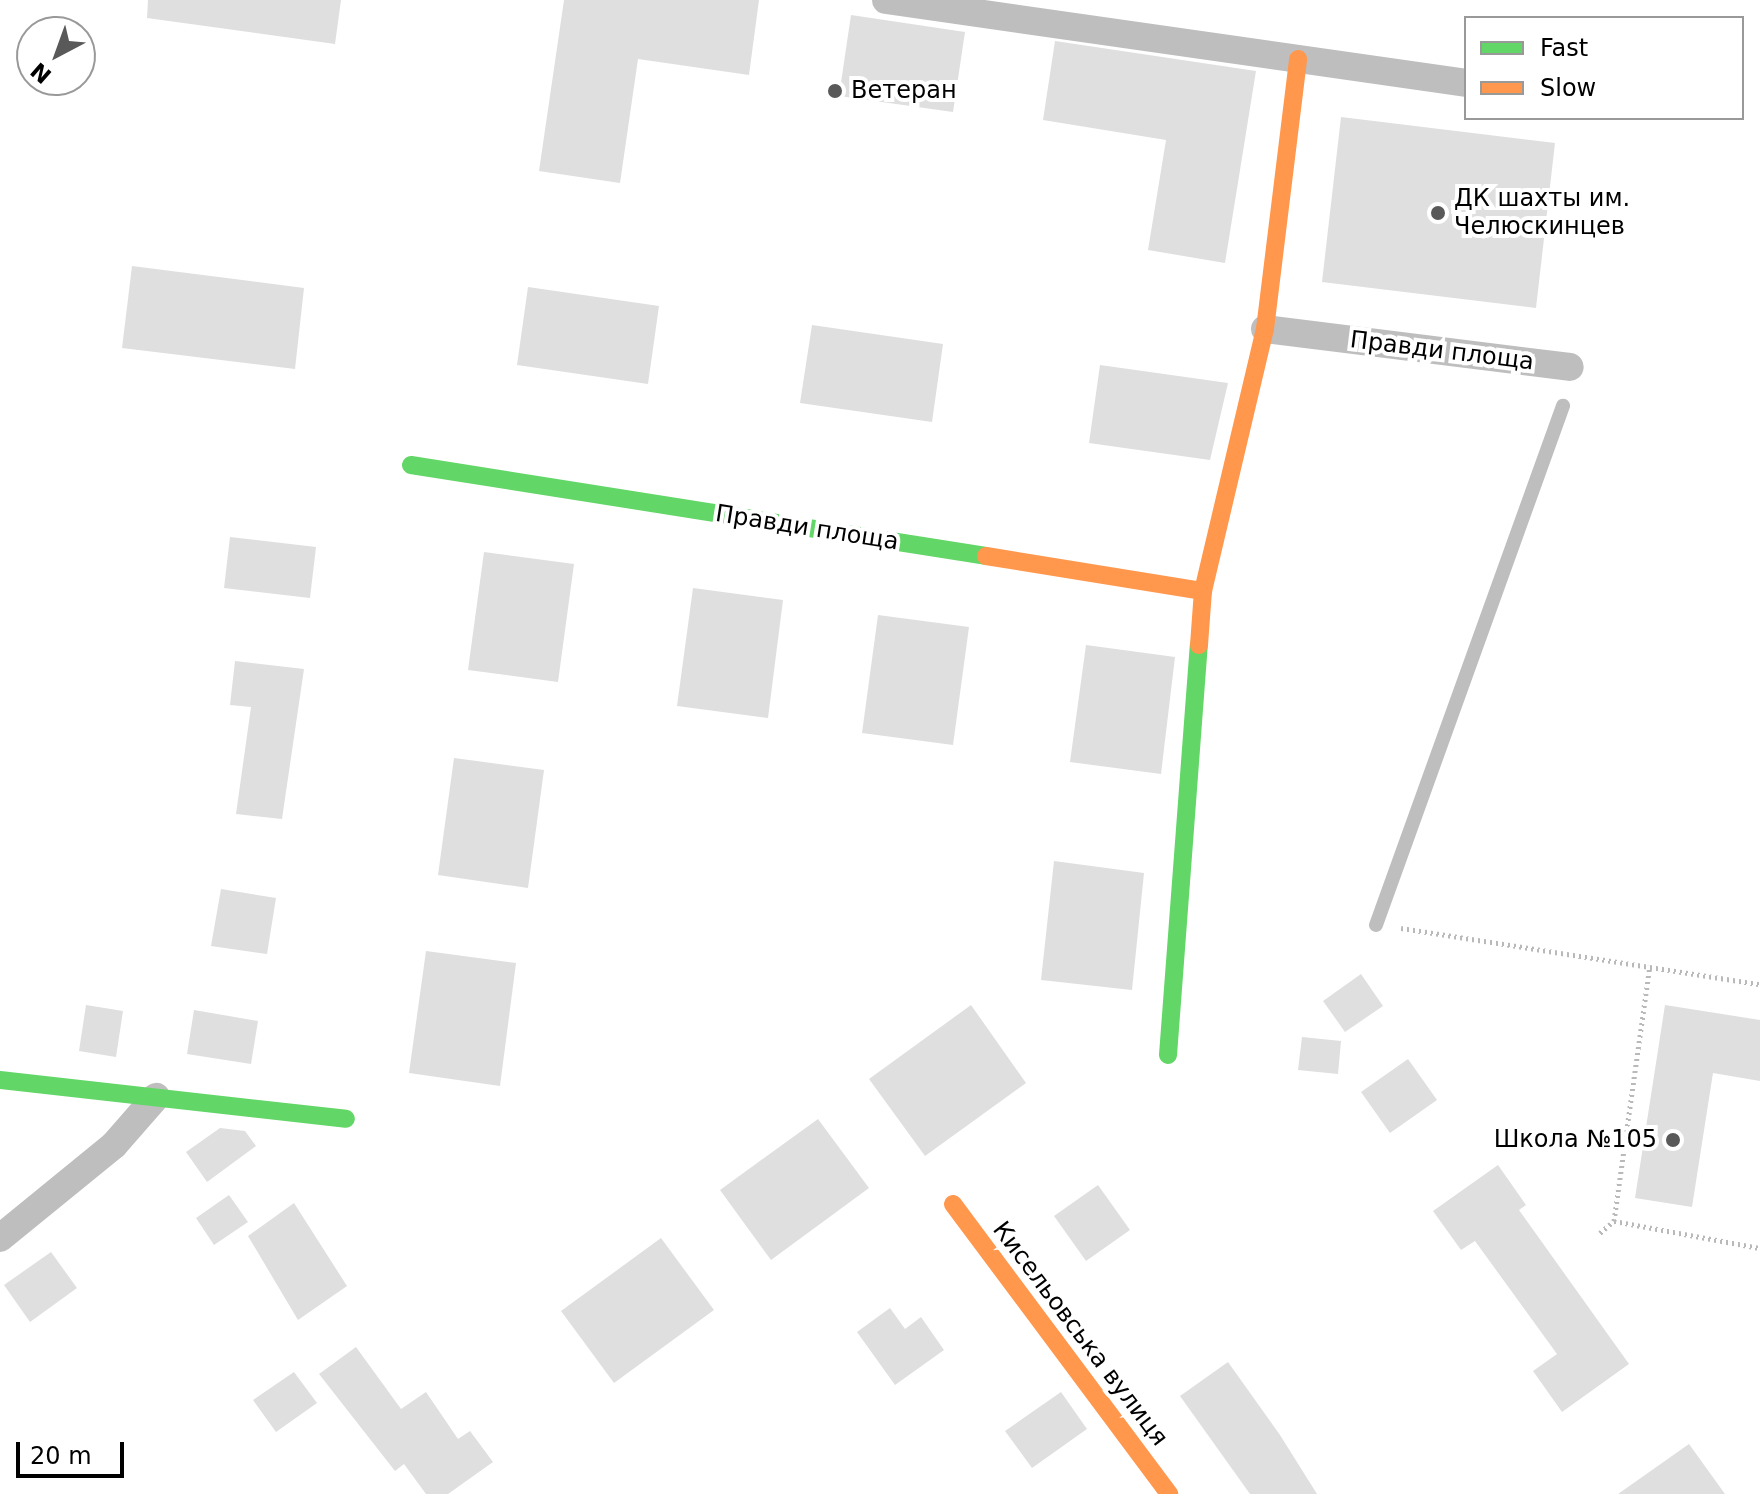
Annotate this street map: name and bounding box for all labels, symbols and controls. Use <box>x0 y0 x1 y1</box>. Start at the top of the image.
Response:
north arrow <box>16 16 96 96</box>
legend <box>1464 16 1744 120</box>
text: Fast <box>1540 34 1588 62</box>
text: N <box>26 58 56 88</box>
text: Slow <box>1540 74 1596 102</box>
place label: Ветеран <box>851 77 957 105</box>
marker: Ветеран <box>826 82 844 100</box>
place label: ДК шахты им. Челюскинцев <box>1454 185 1630 241</box>
marker: ДК шахты им. Челюскинцев <box>1429 204 1447 222</box>
street label: Правди площа <box>1348 325 1536 377</box>
street label: Правди площа <box>713 499 901 557</box>
place label: Школа №105 <box>1494 1126 1657 1154</box>
marker: Школа №105 <box>1664 1131 1682 1149</box>
street label: Кисельовська вулиця <box>986 1216 1174 1452</box>
scale bar <box>20 1426 128 1476</box>
text: 20 m <box>30 1442 92 1470</box>

